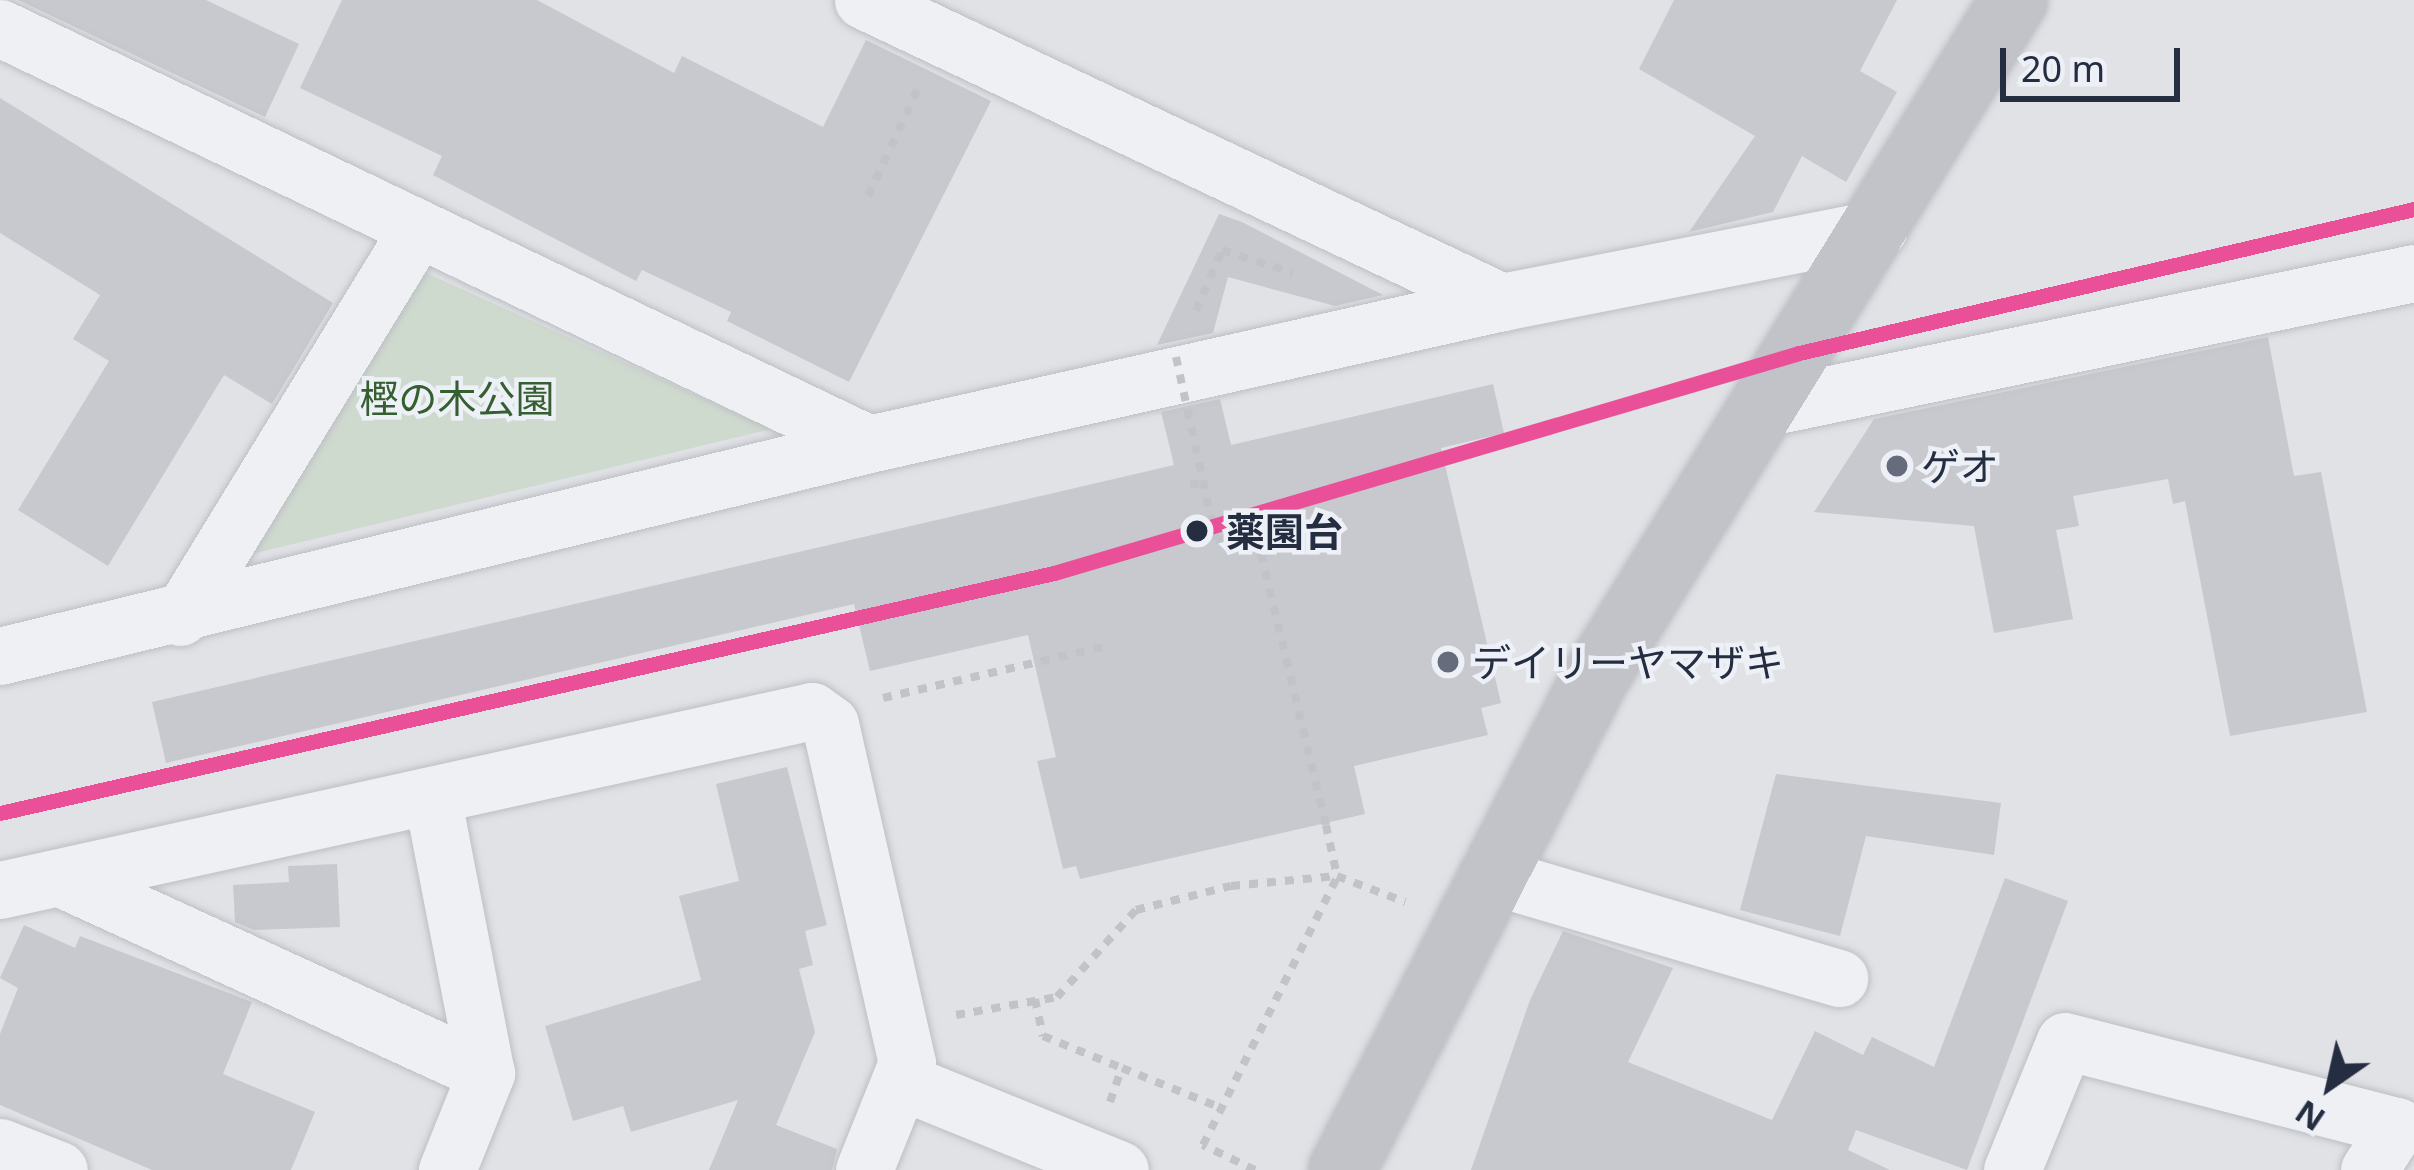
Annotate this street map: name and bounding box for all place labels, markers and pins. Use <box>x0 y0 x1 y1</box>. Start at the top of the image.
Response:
place label: ゲオ <box>1921 443 1999 489</box>
marker: ゲオ <box>1884 453 1910 479</box>
place label: 薬園台 <box>1226 508 1343 554</box>
marker: 薬園台 <box>1180 514 1214 548</box>
place label: デイリーヤマザキ <box>1472 639 1784 685</box>
marker: デイリーヤマザキ <box>1435 649 1461 675</box>

